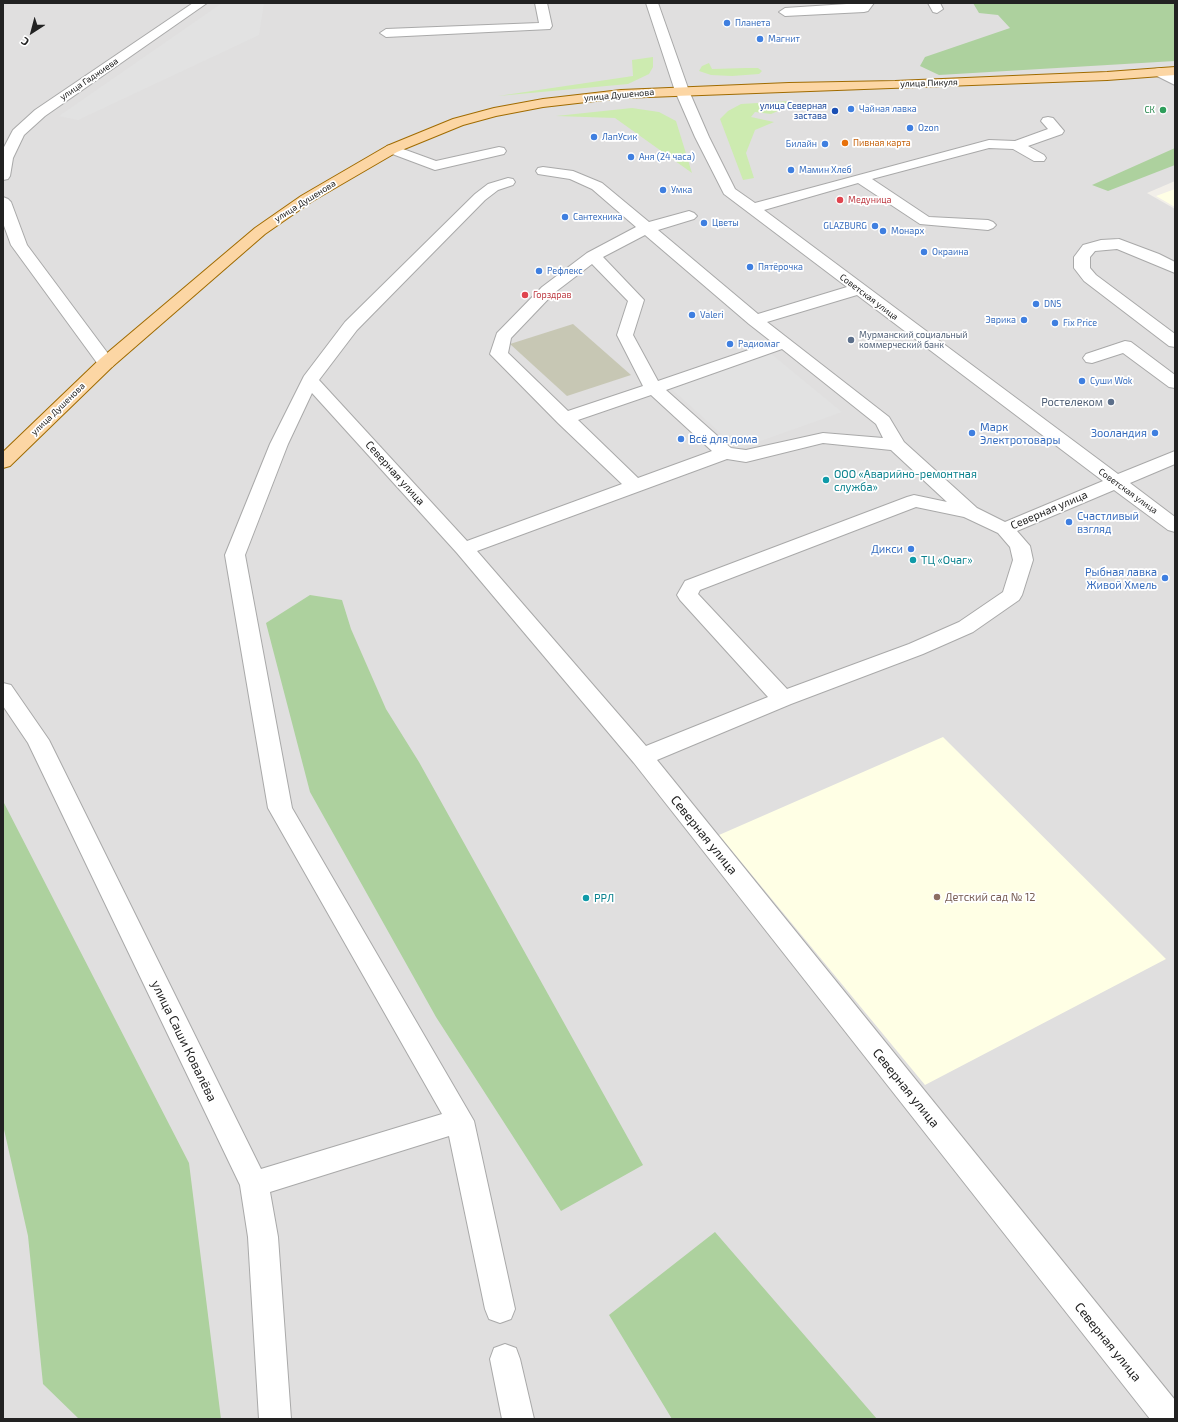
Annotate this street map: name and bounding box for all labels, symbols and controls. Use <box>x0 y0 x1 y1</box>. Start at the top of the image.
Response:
north arrow <box>12 12 52 52</box>
marker: Планета <box>722 18 732 28</box>
place label: Планета <box>735 18 770 28</box>
marker: Магнит <box>755 34 765 44</box>
place label: Магнит <box>768 34 800 44</box>
text: С <box>18 35 31 49</box>
street label: улица Гаджиева <box>58 55 120 103</box>
street label: улица Пикуля <box>900 77 958 89</box>
street label: улица Душенова <box>583 87 655 103</box>
place label: улица Северная застава <box>760 101 827 122</box>
marker: Чайная лавка <box>846 104 856 114</box>
place label: Чайная лавка <box>859 104 917 114</box>
place label: СК <box>1144 105 1155 115</box>
marker: СК <box>1158 105 1168 115</box>
marker: улица Северная застава <box>830 106 840 116</box>
marker: Ozon <box>905 123 915 133</box>
place label: Ozon <box>918 123 939 133</box>
marker: ЛапУсик <box>589 132 599 142</box>
place label: ЛапУсик <box>602 132 637 142</box>
marker: Пивная карта <box>840 138 850 148</box>
place label: Пивная карта <box>853 138 911 148</box>
place label: Билайн <box>786 139 817 149</box>
marker: Билайн <box>820 139 830 149</box>
marker: Аня (24 часа) <box>626 152 636 162</box>
place label: Аня (24 часа) <box>639 152 695 162</box>
marker: Мамин Хлеб <box>786 165 796 175</box>
place label: Мамин Хлеб <box>799 165 852 175</box>
street label: улица Душенова <box>272 178 338 224</box>
marker: Умка <box>658 185 668 195</box>
place label: Умка <box>671 185 692 195</box>
marker: Медуница <box>835 195 845 205</box>
place label: Медуница <box>848 195 891 205</box>
marker: Сантехника <box>560 212 570 222</box>
place label: Сантехника <box>573 212 622 222</box>
marker: Цветы <box>699 218 709 228</box>
place label: Цветы <box>712 218 739 228</box>
place label: GLAZBURG <box>823 221 867 231</box>
marker: GLAZBURG <box>870 221 880 231</box>
marker: Монарх <box>878 226 888 236</box>
place label: Монарх <box>891 226 924 236</box>
marker: Окраина <box>919 247 929 257</box>
place label: Окраина <box>932 247 969 257</box>
marker: Пятёрочка <box>745 262 755 272</box>
place label: Пятёрочка <box>758 262 803 272</box>
marker: Рефлекс <box>534 266 544 276</box>
place label: Рефлекс <box>547 266 583 276</box>
street label: Советская улица <box>838 271 900 323</box>
marker: Горздрав <box>520 290 530 300</box>
place label: Горздрав <box>533 290 572 300</box>
marker: DNS <box>1031 299 1041 309</box>
place label: DNS <box>1044 299 1061 309</box>
marker: Valeri <box>687 310 697 320</box>
place label: Valeri <box>700 310 724 320</box>
place label: Эврика <box>985 315 1016 325</box>
marker: Эврика <box>1019 315 1029 325</box>
marker: Fix Price <box>1050 318 1060 328</box>
place label: Fix Price <box>1063 318 1097 328</box>
place label: Мурманский социальный коммерческий банк <box>859 330 967 351</box>
marker: Мурманский социальный коммерческий банк <box>846 335 856 345</box>
marker: Радиомаг <box>725 339 735 349</box>
place label: Радиомаг <box>738 339 780 349</box>
marker: Суши Wok <box>1077 376 1087 386</box>
place label: Суши Wok <box>1090 376 1132 386</box>
street label: улица Душенова <box>29 381 87 437</box>
place label: Ростелеком <box>1041 395 1103 409</box>
marker: Ростелеком <box>1106 397 1116 407</box>
place label: Марк Электротовары <box>980 420 1060 446</box>
place label: Зооландия <box>1091 426 1147 440</box>
marker: Марк Электротовары <box>967 428 977 438</box>
marker: Зооландия <box>1150 428 1160 438</box>
place label: Всё для дома <box>689 432 758 446</box>
marker: Всё для дома <box>676 434 686 444</box>
street label: Северная улица <box>363 438 427 508</box>
street label: Советская улица <box>1096 466 1160 516</box>
place label: ООО «Аварийно-ремонтная служба» <box>834 467 977 493</box>
marker: ООО «Аварийно-ремонтная служба» <box>821 475 831 485</box>
street label: Северная улица <box>1009 488 1089 532</box>
place label: Счастливый взгляд <box>1077 509 1139 535</box>
marker: Счастливый взгляд <box>1064 517 1074 527</box>
place label: Дикси <box>871 542 903 556</box>
marker: Дикси <box>906 544 916 554</box>
place label: ТЦ «Очаг» <box>921 553 972 567</box>
marker: ТЦ «Очаг» <box>908 555 918 565</box>
place label: Рыбная лавка Живой Хмель <box>1085 565 1157 591</box>
marker: Рыбная лавка Живой Хмель <box>1160 573 1170 583</box>
street label: Северная улица <box>667 792 741 878</box>
place label: Детский сад № 12 <box>945 890 1035 904</box>
place label: РРЛ <box>594 891 614 905</box>
marker: Детский сад № 12 <box>932 892 942 902</box>
marker: РРЛ <box>581 893 591 903</box>
street label: улица Саши Ковалёва <box>148 978 220 1104</box>
street label: Северная улица <box>869 1045 943 1131</box>
street label: Северная улица <box>1071 1299 1145 1385</box>

